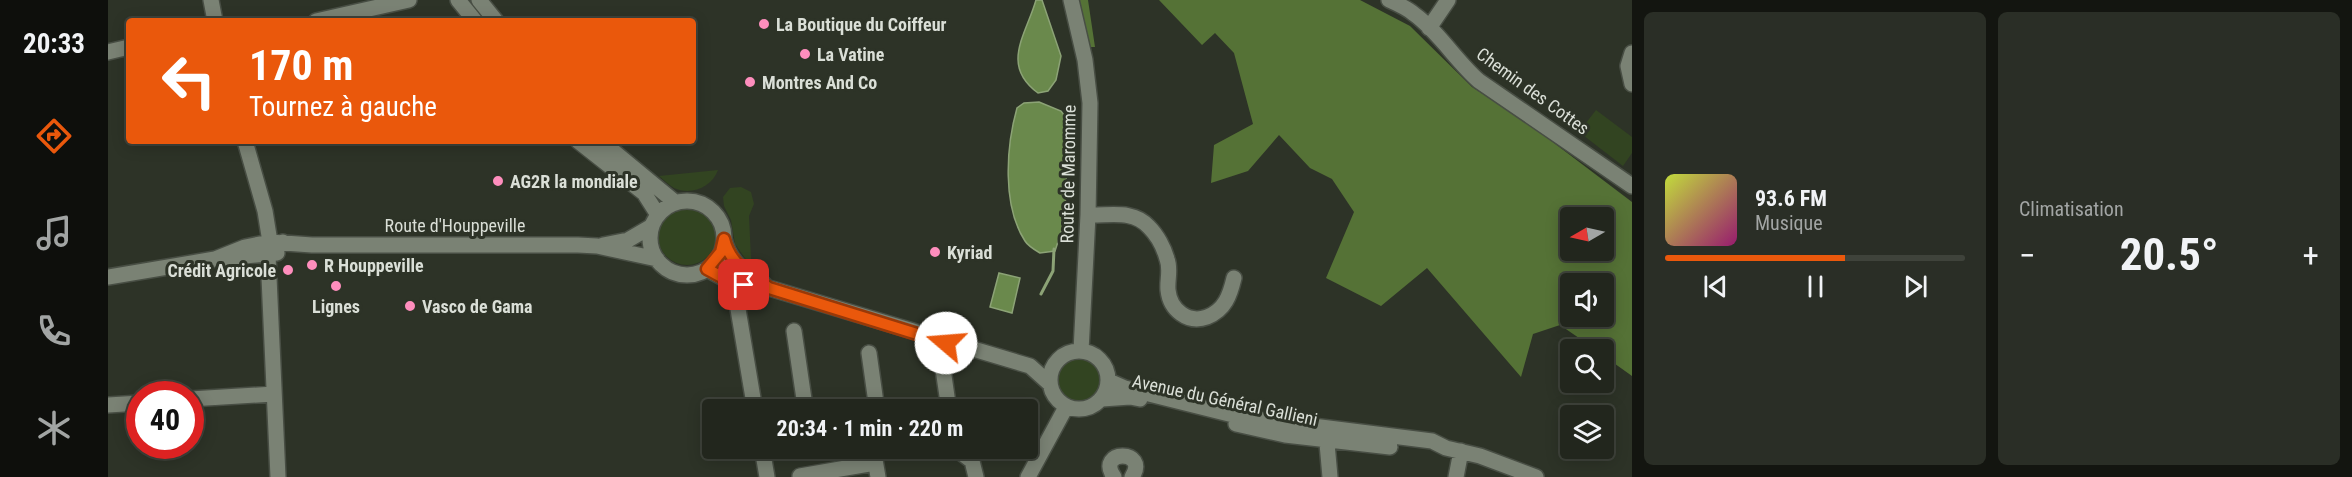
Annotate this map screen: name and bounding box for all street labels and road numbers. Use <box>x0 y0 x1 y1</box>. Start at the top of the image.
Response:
street label: Chemin des Cottes <box>1473 43 1593 139</box>
street label: Route de Maromme <box>1056 104 1080 244</box>
street label: Route d'Houppeville <box>385 215 525 236</box>
street label: Avenue du Général Gallieni <box>1130 370 1320 430</box>

